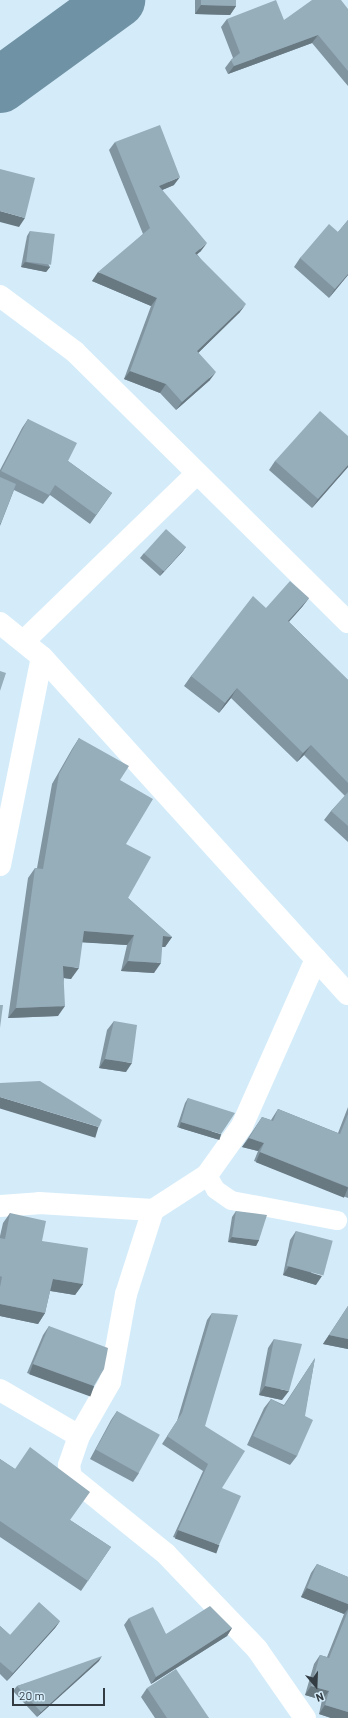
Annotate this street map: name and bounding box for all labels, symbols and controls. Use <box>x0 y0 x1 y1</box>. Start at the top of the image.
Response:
north arrow <box>296 1666 336 1706</box>
scale bar <box>14 1680 107 1706</box>
text: 20 m <box>19 1688 45 1702</box>
text: N <box>314 1690 326 1705</box>

